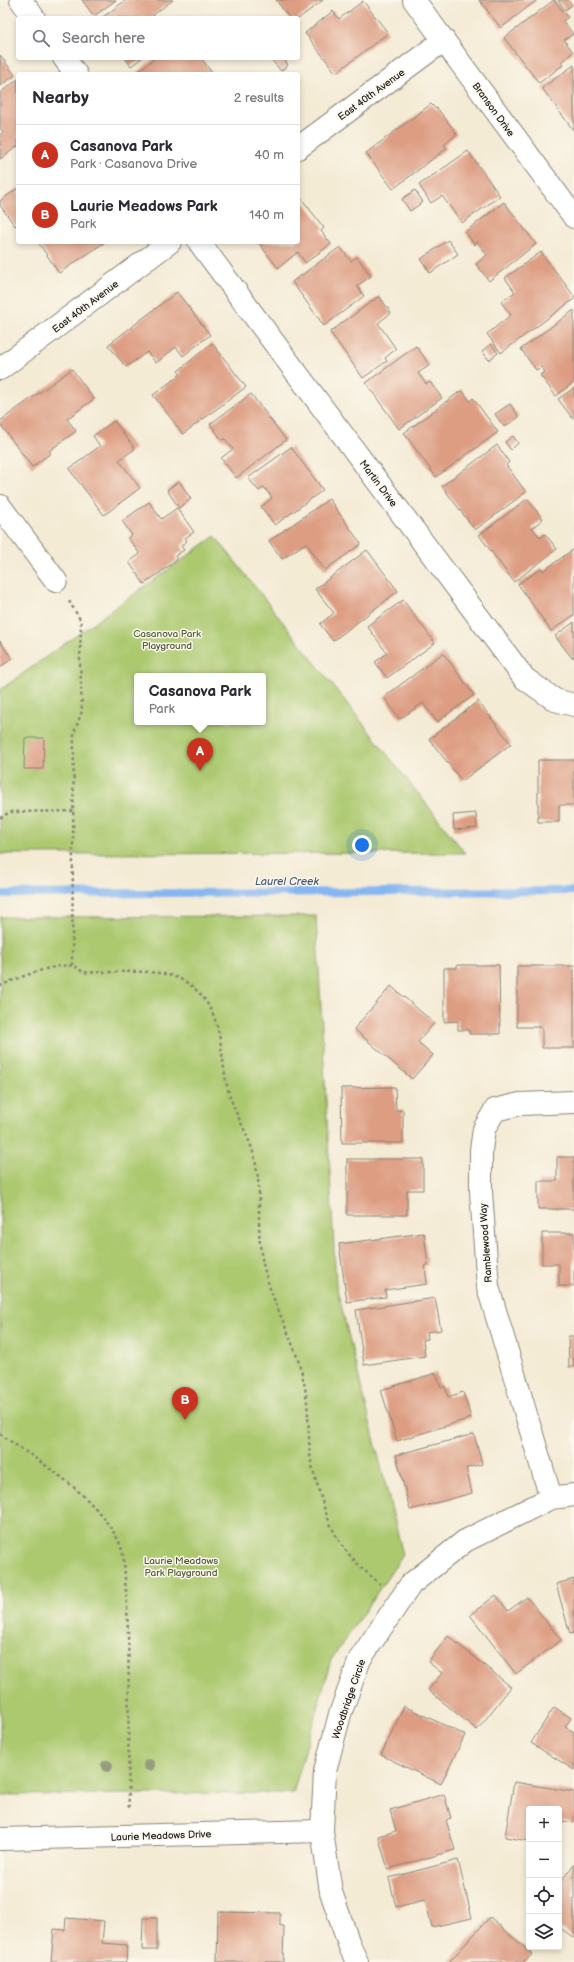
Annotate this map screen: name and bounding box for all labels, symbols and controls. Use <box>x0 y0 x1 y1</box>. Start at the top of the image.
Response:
search box <box>16 16 300 60</box>
icon: search <box>30 27 52 49</box>
text: Search here <box>62 29 145 48</box>
street label: East 40th Avenue <box>336 66 407 123</box>
street label: Branson Drive <box>470 80 517 139</box>
text: Nearby <box>32 88 89 108</box>
text: 2 results <box>234 90 284 106</box>
text: Casanova Park <box>70 137 173 156</box>
text: A <box>41 147 49 163</box>
text: 40 m <box>254 147 284 163</box>
text: Park · Casanova Drive <box>70 156 197 172</box>
text: Laurie Meadows Park <box>70 197 218 216</box>
text: B <box>40 207 50 223</box>
text: 140 m <box>249 207 284 223</box>
text: Park <box>70 216 96 232</box>
street label: East 40th Avenue <box>50 278 121 336</box>
street label: Martin Drive <box>357 458 400 509</box>
park label: Casanova Park Playground <box>133 628 201 652</box>
popup <box>134 673 266 725</box>
text: Casanova Park <box>149 682 251 701</box>
text: Park <box>149 701 175 717</box>
pin: A <box>187 738 213 771</box>
your location <box>352 835 372 855</box>
water label: Laurel Creek <box>255 875 320 888</box>
street label: Ramblewood Way <box>477 1202 495 1283</box>
pin: B <box>172 1387 198 1420</box>
park label: Laurie Meadows Park Playground <box>144 1555 218 1579</box>
street label: Woodbridge Circle <box>330 1658 368 1741</box>
map controls <box>526 1806 562 1950</box>
button: + <box>526 1806 562 1842</box>
street label: Laurie Meadows Drive <box>111 1828 212 1844</box>
button: − <box>526 1842 562 1878</box>
button: locate <box>526 1878 562 1914</box>
button: layers <box>526 1914 562 1950</box>

